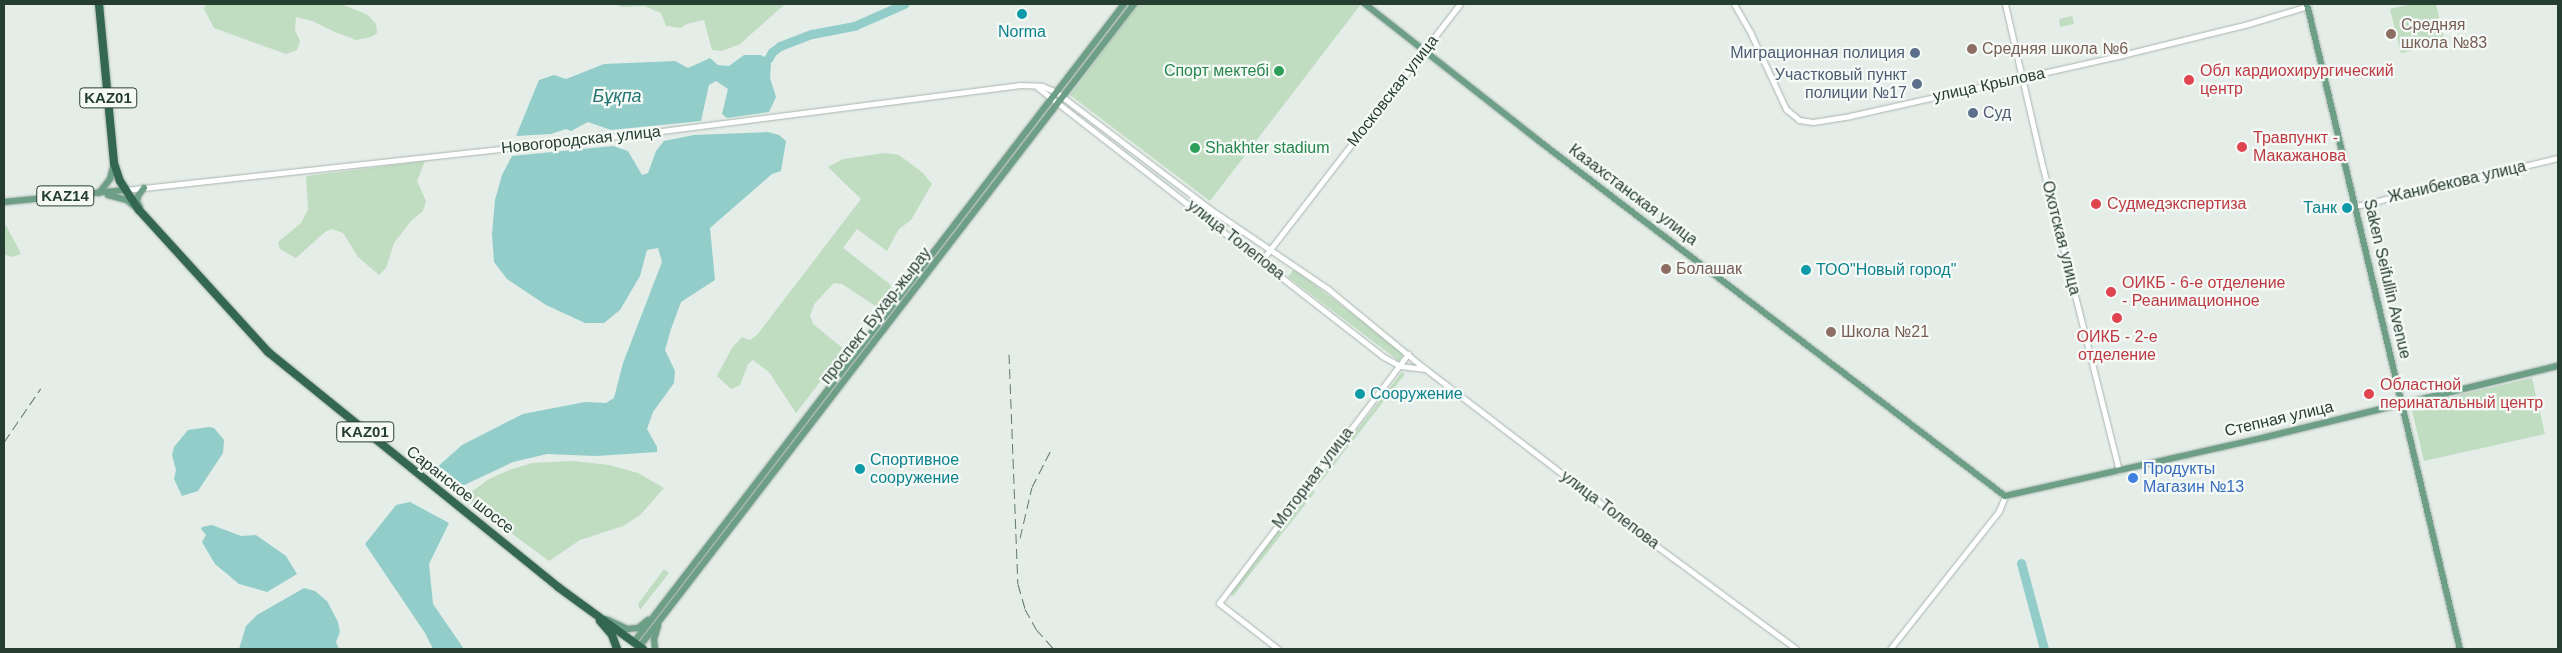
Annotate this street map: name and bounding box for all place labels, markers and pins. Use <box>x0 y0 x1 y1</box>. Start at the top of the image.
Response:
marker: Norma <box>1016 8 1028 20</box>
place label: Средняя школа №83 <box>2401 15 2487 53</box>
place label: Norma <box>998 22 1046 42</box>
marker: Средняя школа №83 <box>2385 28 2397 40</box>
place label: Средняя школа №6 <box>1982 39 2128 59</box>
place label: Миграционная полиция <box>1730 43 1905 63</box>
marker: Средняя школа №6 <box>1966 43 1978 55</box>
marker: Миграционная полиция <box>1909 47 1921 59</box>
place label: Спорт мектебі <box>1164 61 1269 81</box>
place label: Обл кардиохирургический центр <box>2200 61 2394 99</box>
marker: Спорт мектебі <box>1273 65 1285 77</box>
place label: Участковый пункт полиции №17 <box>1775 65 1907 103</box>
marker: Обл кардиохирургический центр <box>2182 73 2196 87</box>
marker: Участковый пункт полиции №17 <box>1911 78 1923 90</box>
place label: Суд <box>1983 103 2011 123</box>
marker: Суд <box>1967 107 1979 119</box>
place label: Травпункт - Макажанова <box>2253 128 2346 166</box>
place label: Shakhter stadium <box>1205 138 1330 158</box>
marker: Травпункт - Макажанова <box>2235 140 2249 154</box>
marker: Shakhter stadium <box>1189 142 1201 154</box>
place label: Судмедэкспертиза <box>2107 194 2246 214</box>
marker: Судмедэкспертиза <box>2089 197 2103 211</box>
place label: Танк <box>2303 198 2337 218</box>
marker: Танк <box>2341 202 2353 214</box>
place label: Болашак <box>1676 259 1742 279</box>
place label: ТОО"Новый город" <box>1816 260 1956 280</box>
marker: Болашак <box>1660 263 1672 275</box>
marker: ТОО"Новый город" <box>1800 264 1812 276</box>
place label: ОИКБ - 6-е отделение - Реанимационное <box>2122 273 2286 311</box>
marker: ОИКБ - 6-е отделение - Реанимационное <box>2104 285 2118 299</box>
marker: ОИКБ - 2-е отделение <box>2110 311 2124 325</box>
place label: Школа №21 <box>1841 322 1929 342</box>
marker: Школа №21 <box>1825 326 1837 338</box>
place label: ОИКБ - 2-е отделение <box>2076 327 2158 365</box>
place label: Областной перинатальный центр <box>2380 375 2543 413</box>
place label: Сооружение <box>1370 384 1463 404</box>
marker: Областной перинатальный центр <box>2362 387 2376 401</box>
marker: Сооружение <box>1354 388 1366 400</box>
place label: Спортивное сооружение <box>870 450 959 488</box>
place label: Продукты Магазин №13 <box>2143 459 2244 497</box>
marker: Спортивное сооружение <box>854 463 866 475</box>
marker: Продукты Магазин №13 <box>2127 472 2139 484</box>

